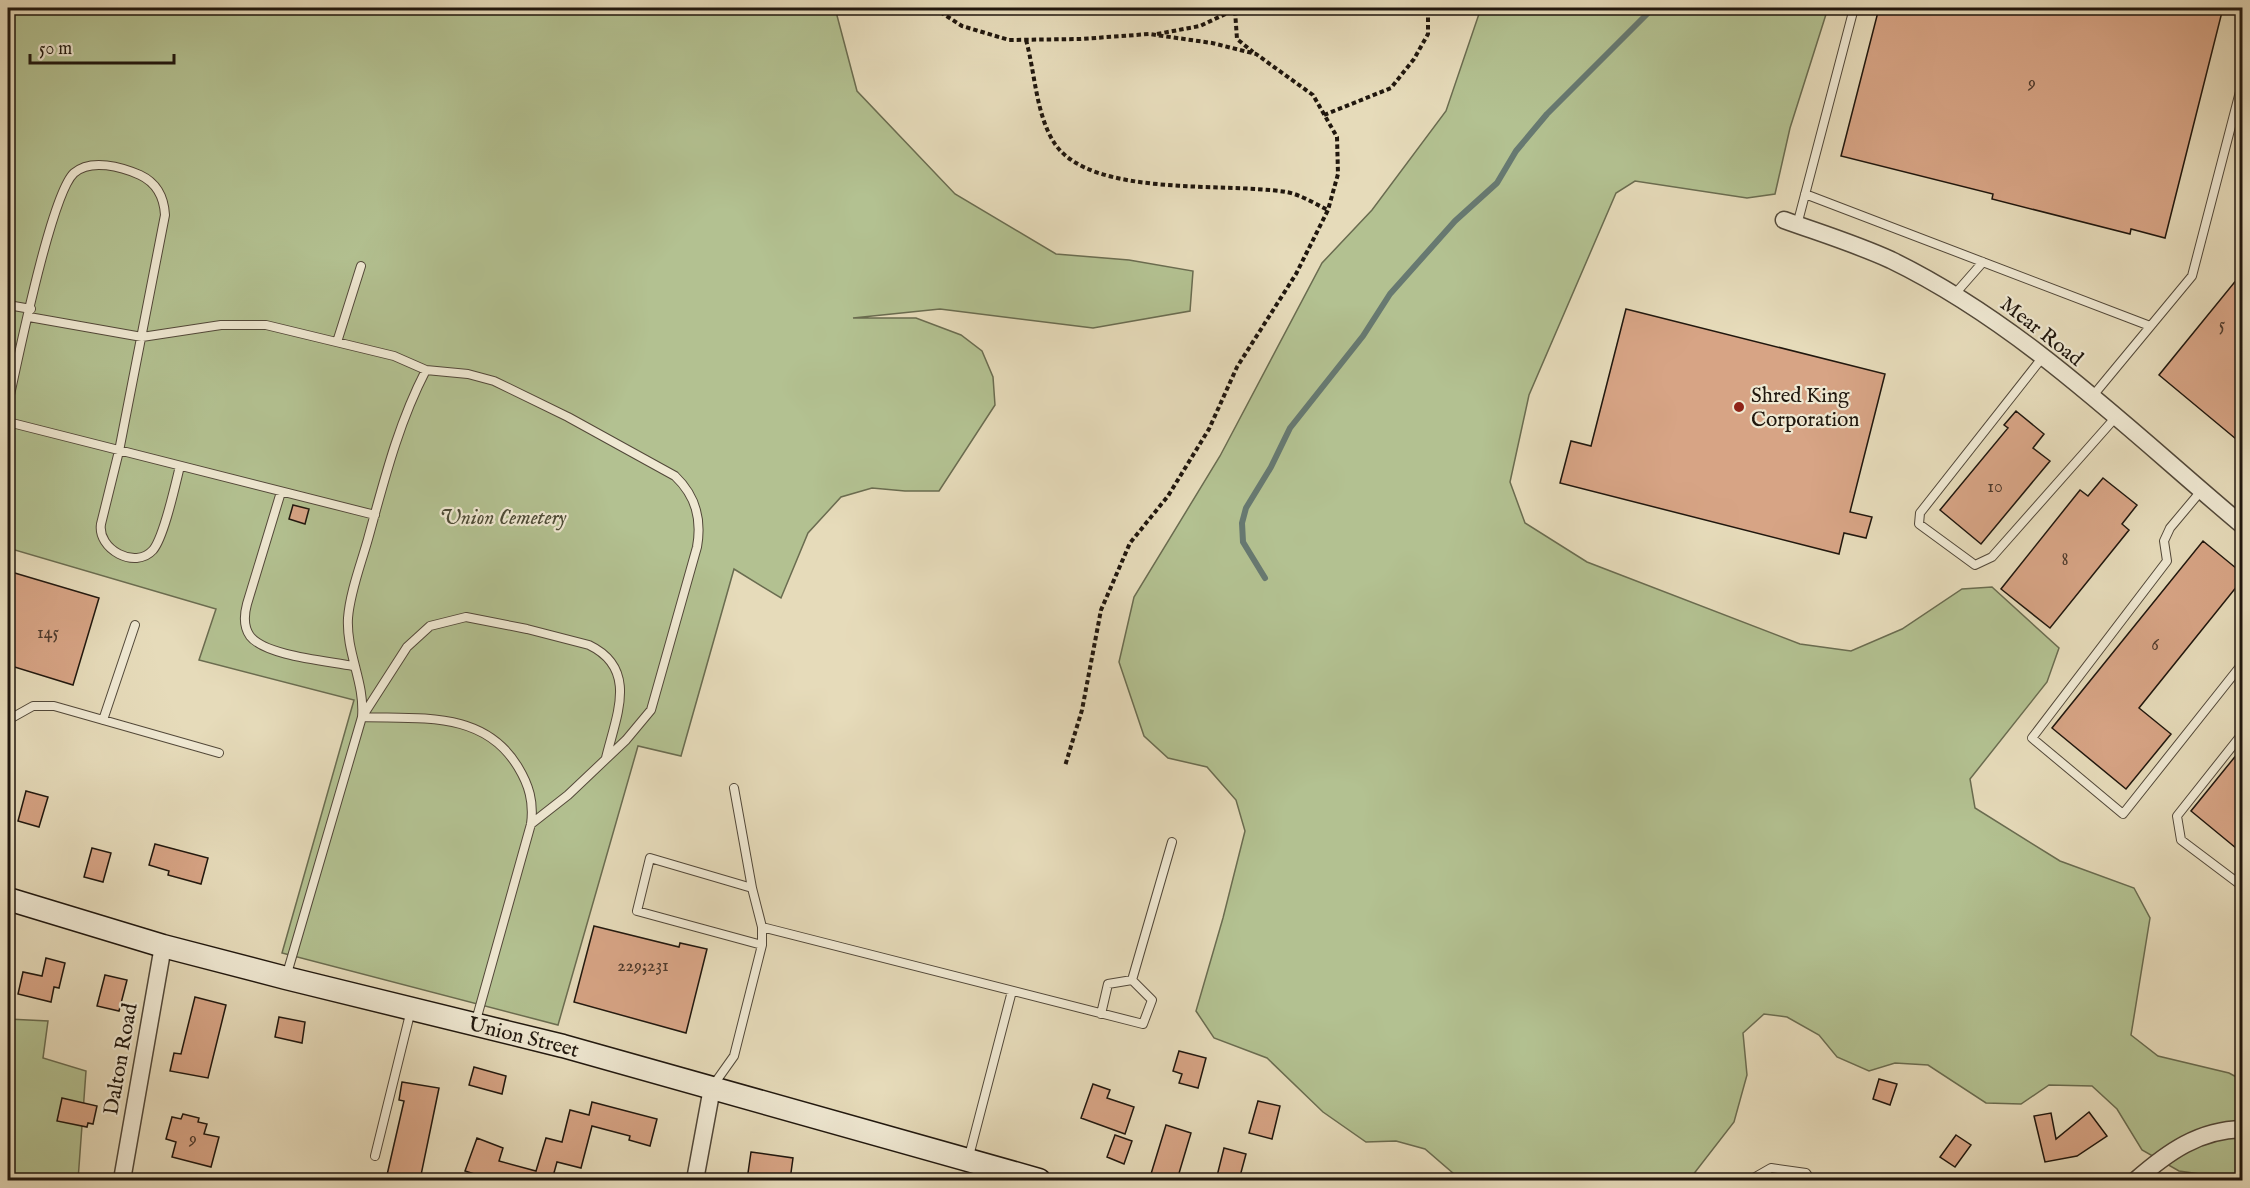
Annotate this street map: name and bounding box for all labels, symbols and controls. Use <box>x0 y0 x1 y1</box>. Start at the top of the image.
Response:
scale bar <box>30 27 174 65</box>
text: 50 m <box>39 38 72 61</box>
house number: 9 <box>2027 72 2036 95</box>
street label: Mear Road <box>1994 291 2089 373</box>
house number: 5 <box>2219 314 2226 337</box>
place label: Shred King Corporation <box>1751 383 1860 434</box>
marker: Shred King Corporation <box>1732 400 1746 414</box>
house number: 10 <box>1987 476 2003 499</box>
park label: Union Cemetery <box>440 505 567 532</box>
house number: 8 <box>2061 549 2069 572</box>
house number: 145 <box>37 622 59 645</box>
house number: 6 <box>2151 634 2159 657</box>
house number: 229;231 <box>617 955 669 978</box>
street label: Dalton Road <box>98 1000 145 1117</box>
street label: Union Street <box>465 1011 582 1065</box>
house number: 9 <box>188 1128 197 1151</box>

